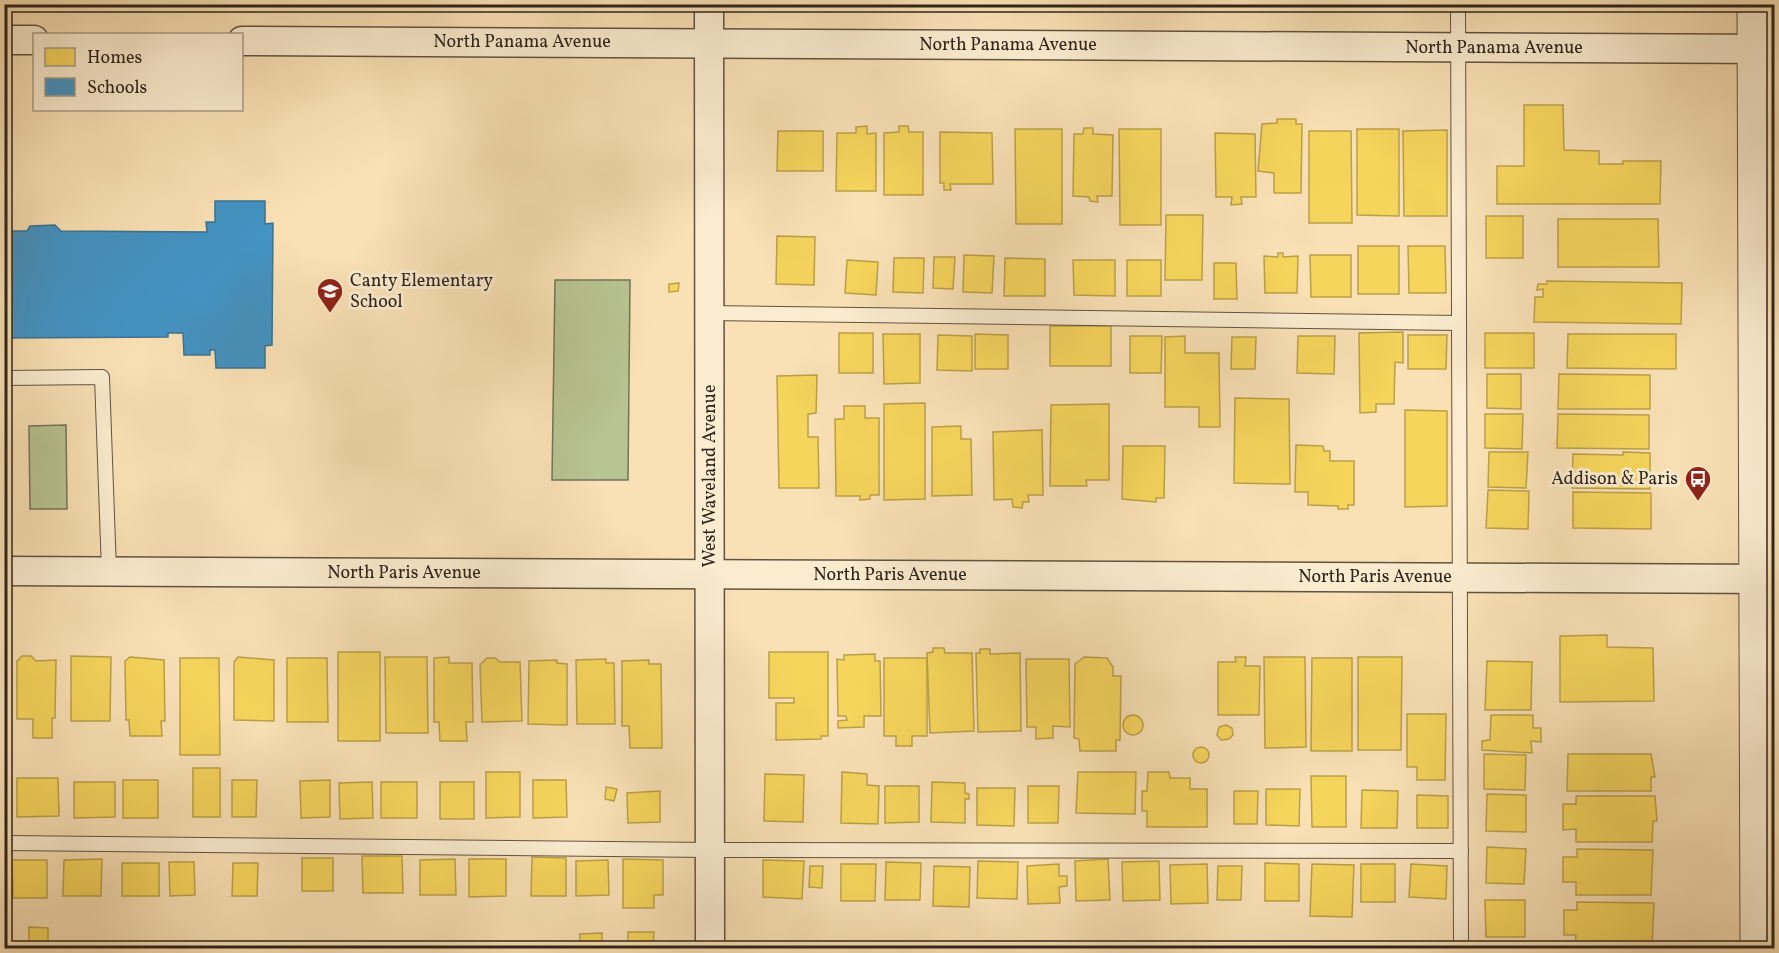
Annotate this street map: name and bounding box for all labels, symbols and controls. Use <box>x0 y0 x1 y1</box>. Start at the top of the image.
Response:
street label: North Panama Avenue <box>433 30 611 55</box>
legend <box>33 33 243 111</box>
street label: North Panama Avenue <box>919 33 1097 58</box>
street label: North Panama Avenue <box>1405 36 1583 61</box>
text: Homes <box>87 46 142 71</box>
text: Schools <box>87 76 147 101</box>
place label: Canty Elementary School <box>350 269 493 315</box>
school or university icon: Canty Elementary School <box>315 276 345 314</box>
street label: West Waveland Avenue <box>698 384 723 568</box>
bus stop icon: Addison & Paris <box>1683 464 1713 502</box>
place label: Addison & Paris <box>1551 467 1678 492</box>
street label: North Paris Avenue <box>327 561 481 586</box>
street label: North Paris Avenue <box>813 563 967 588</box>
street label: North Paris Avenue <box>1298 565 1452 590</box>

